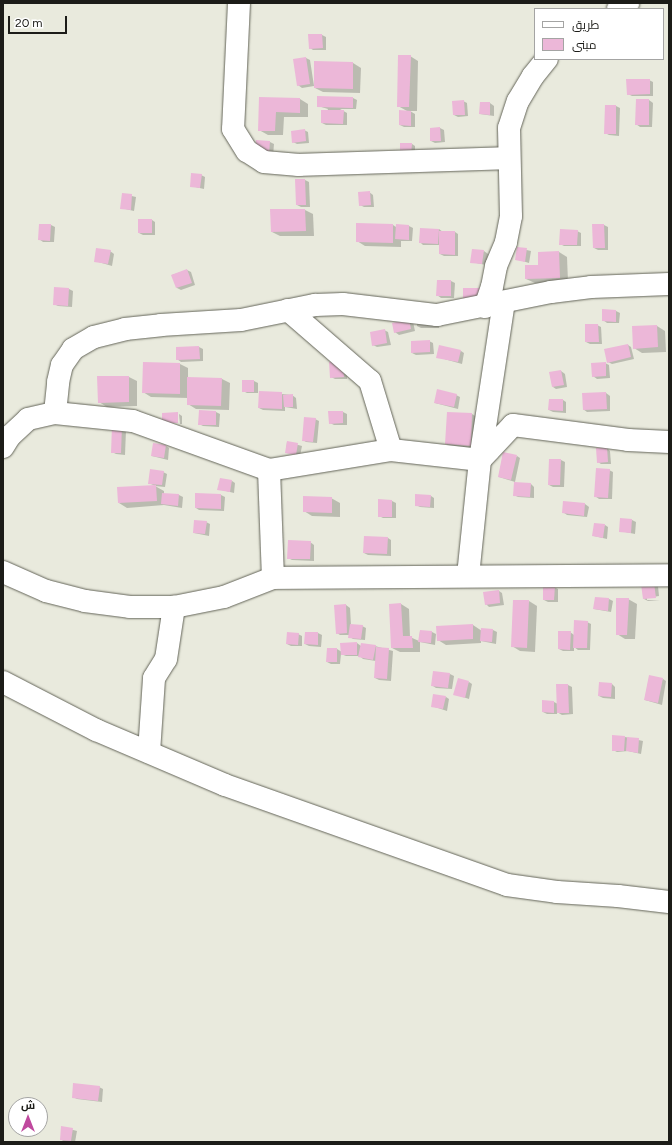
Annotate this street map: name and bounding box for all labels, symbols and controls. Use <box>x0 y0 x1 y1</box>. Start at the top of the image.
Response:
scale bar <box>10 8 69 34</box>
legend <box>534 8 664 60</box>
text: 20 m <box>15 16 43 30</box>
text: طريق <box>572 18 599 32</box>
text: مبنى <box>572 38 597 52</box>
north arrow <box>8 1097 48 1137</box>
text: ش <box>21 1099 35 1112</box>

